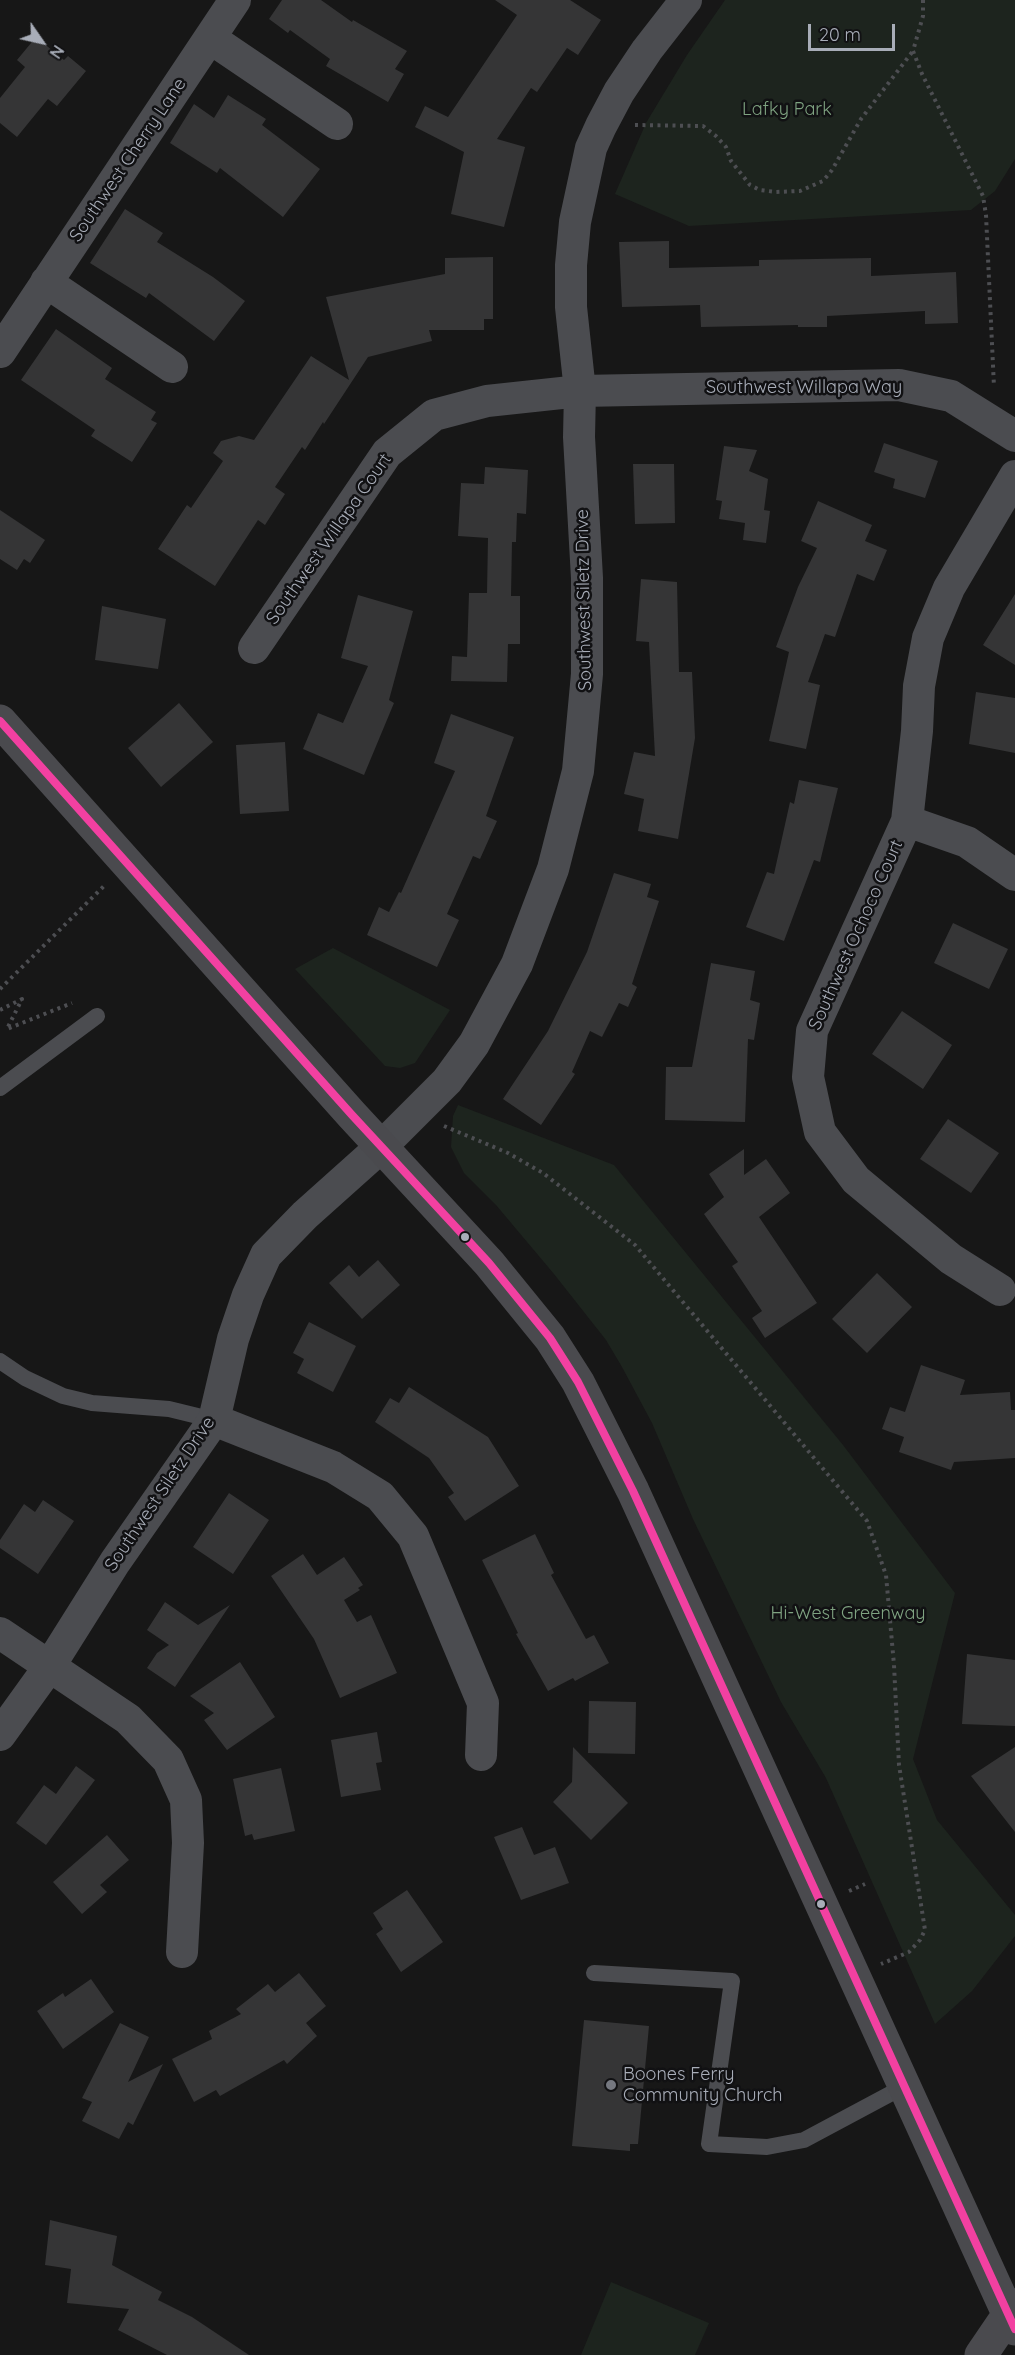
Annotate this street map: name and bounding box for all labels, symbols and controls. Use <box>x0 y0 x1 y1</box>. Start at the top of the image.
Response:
north arrow <box>12 12 72 72</box>
scale bar <box>811 12 898 50</box>
text: 20 m <box>819 23 861 46</box>
text: N <box>45 42 69 63</box>
street label: Southwest Cherry Lane <box>65 74 191 246</box>
park label: Lafky Park <box>742 99 832 121</box>
street label: Southwest Willapa Way <box>706 377 902 399</box>
street label: Southwest Willapa Court <box>262 449 396 629</box>
street label: Southwest Siletz Drive <box>572 509 596 691</box>
street label: Southwest Ochoco Court <box>804 836 908 1034</box>
unlabelled marker <box>459 1231 471 1243</box>
street label: Southwest Siletz Drive <box>100 1413 220 1575</box>
park label: Hi-West Greenway <box>770 1603 926 1625</box>
unlabelled marker <box>815 1898 827 1910</box>
place label: Boones Ferry Community Church <box>623 2064 782 2106</box>
marker: Boones Ferry Community Church <box>604 2078 618 2092</box>

